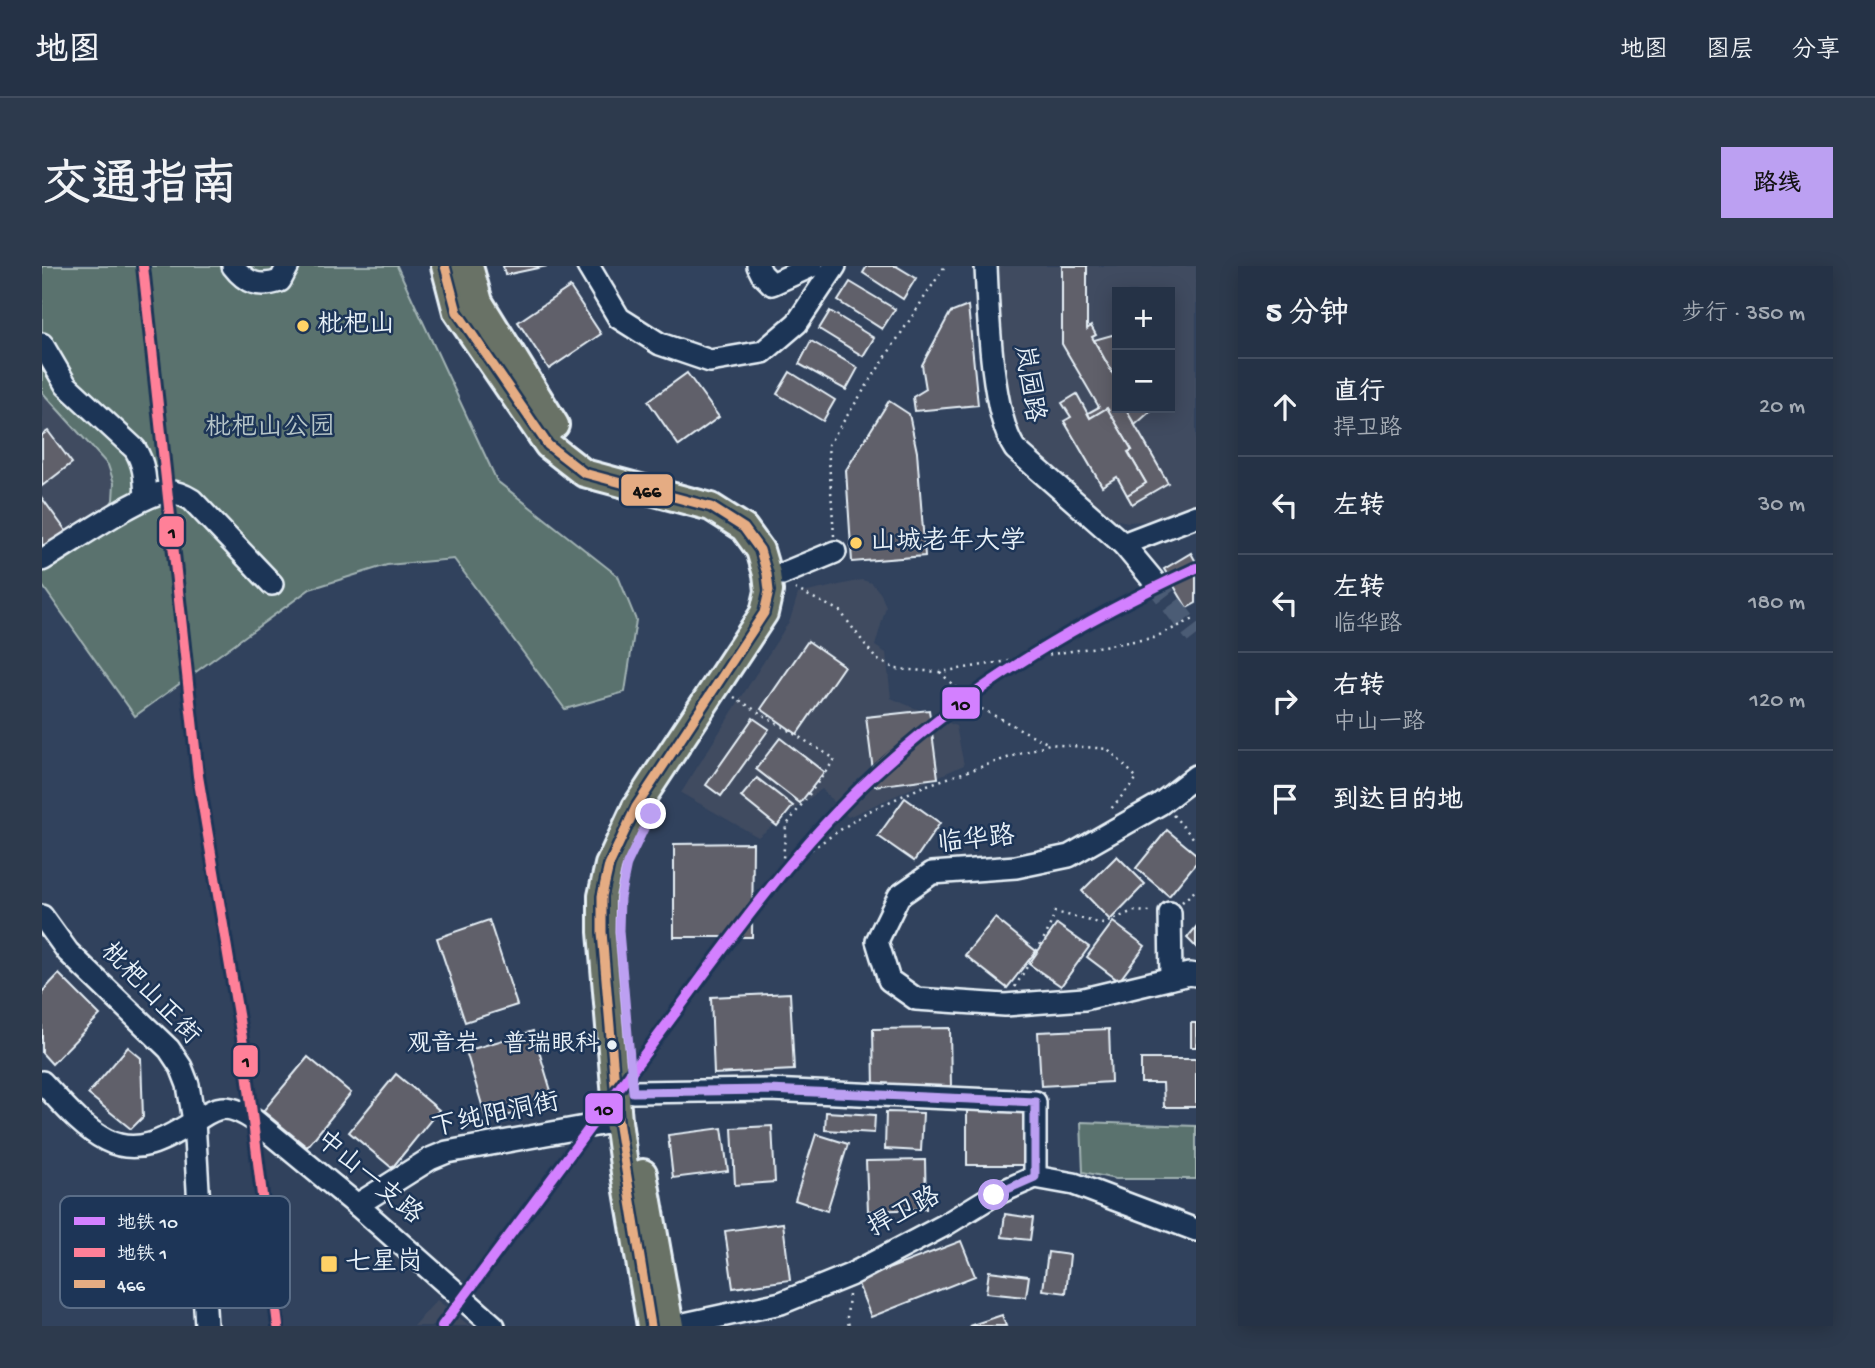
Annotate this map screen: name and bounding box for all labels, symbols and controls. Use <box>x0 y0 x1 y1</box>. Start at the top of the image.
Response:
text: 地图 <box>35 34 101 72</box>
text: 地图 <box>1620 37 1668 66</box>
text: 图层 <box>1706 37 1754 66</box>
text: 分享 <box>1792 37 1840 66</box>
button: 路线 <box>1721 147 1833 218</box>
text: 交通指南 <box>42 160 238 218</box>
map controls <box>1112 287 1175 413</box>
button: + <box>1112 287 1175 350</box>
text: 5 分钟 <box>1266 298 1349 333</box>
text: 步行 · 350 m <box>1682 301 1805 328</box>
place label: 枇杷山 <box>317 310 395 342</box>
marker: 枇杷山 <box>295 318 311 334</box>
street label: 岚园路 <box>1006 343 1050 425</box>
button: − <box>1112 350 1175 413</box>
text: 直行 <box>1333 379 1385 410</box>
icon: ahead <box>1266 388 1304 426</box>
text: 20 m <box>1759 394 1805 421</box>
park label: 枇杷山公园 <box>205 413 335 445</box>
text: 捍卫路 <box>1333 416 1402 443</box>
line badge: 466 <box>620 473 674 507</box>
text: 466 <box>632 482 661 505</box>
icon: left <box>1266 486 1304 524</box>
text: 30 m <box>1758 492 1805 519</box>
text: 左转 <box>1333 493 1385 524</box>
line badge: 1 <box>158 515 185 548</box>
text: 1 <box>167 523 176 546</box>
place label: 山城老年大学 <box>870 526 1026 559</box>
marker: 山城老年大学 <box>848 535 864 551</box>
text: 左转 <box>1333 575 1385 606</box>
icon: left <box>1266 584 1304 622</box>
text: 180 m <box>1748 590 1805 617</box>
text: 临华路 <box>1333 612 1402 639</box>
text: 右转 <box>1333 673 1385 704</box>
icon: right <box>1266 682 1304 720</box>
line badge: 10 <box>941 686 981 720</box>
text: 120 m <box>1750 688 1805 715</box>
text: 10 <box>951 695 970 718</box>
text: 中山一路 <box>1333 710 1425 737</box>
icon: arrive <box>1266 780 1304 818</box>
text: 到达目的地 <box>1333 787 1463 818</box>
route end <box>635 798 666 829</box>
street label: 临华路 <box>935 821 1016 861</box>
street label: 枇杷山正街 <box>93 937 206 1053</box>
place label: 观音岩‧普瑞眼科 <box>407 1030 599 1060</box>
marker: 观音岩‧普瑞眼科 <box>605 1038 619 1052</box>
line badge: 1 <box>232 1044 259 1078</box>
text: 1 <box>241 1052 250 1075</box>
street label: 下纯阳洞街 <box>429 1087 563 1146</box>
line badge: 10 <box>584 1092 624 1125</box>
text: 10 <box>594 1100 613 1123</box>
street label: 中山一支路 <box>308 1124 429 1233</box>
route start <box>978 1179 1009 1210</box>
street label: 捍卫路 <box>862 1180 947 1246</box>
legend <box>60 1196 290 1308</box>
text: 地铁 10 <box>117 1213 178 1236</box>
text: 地铁 1 <box>117 1244 167 1267</box>
place label: 七星岗 <box>345 1247 423 1280</box>
marker: 七星岗 <box>319 1254 339 1274</box>
text: 466 <box>117 1276 146 1299</box>

